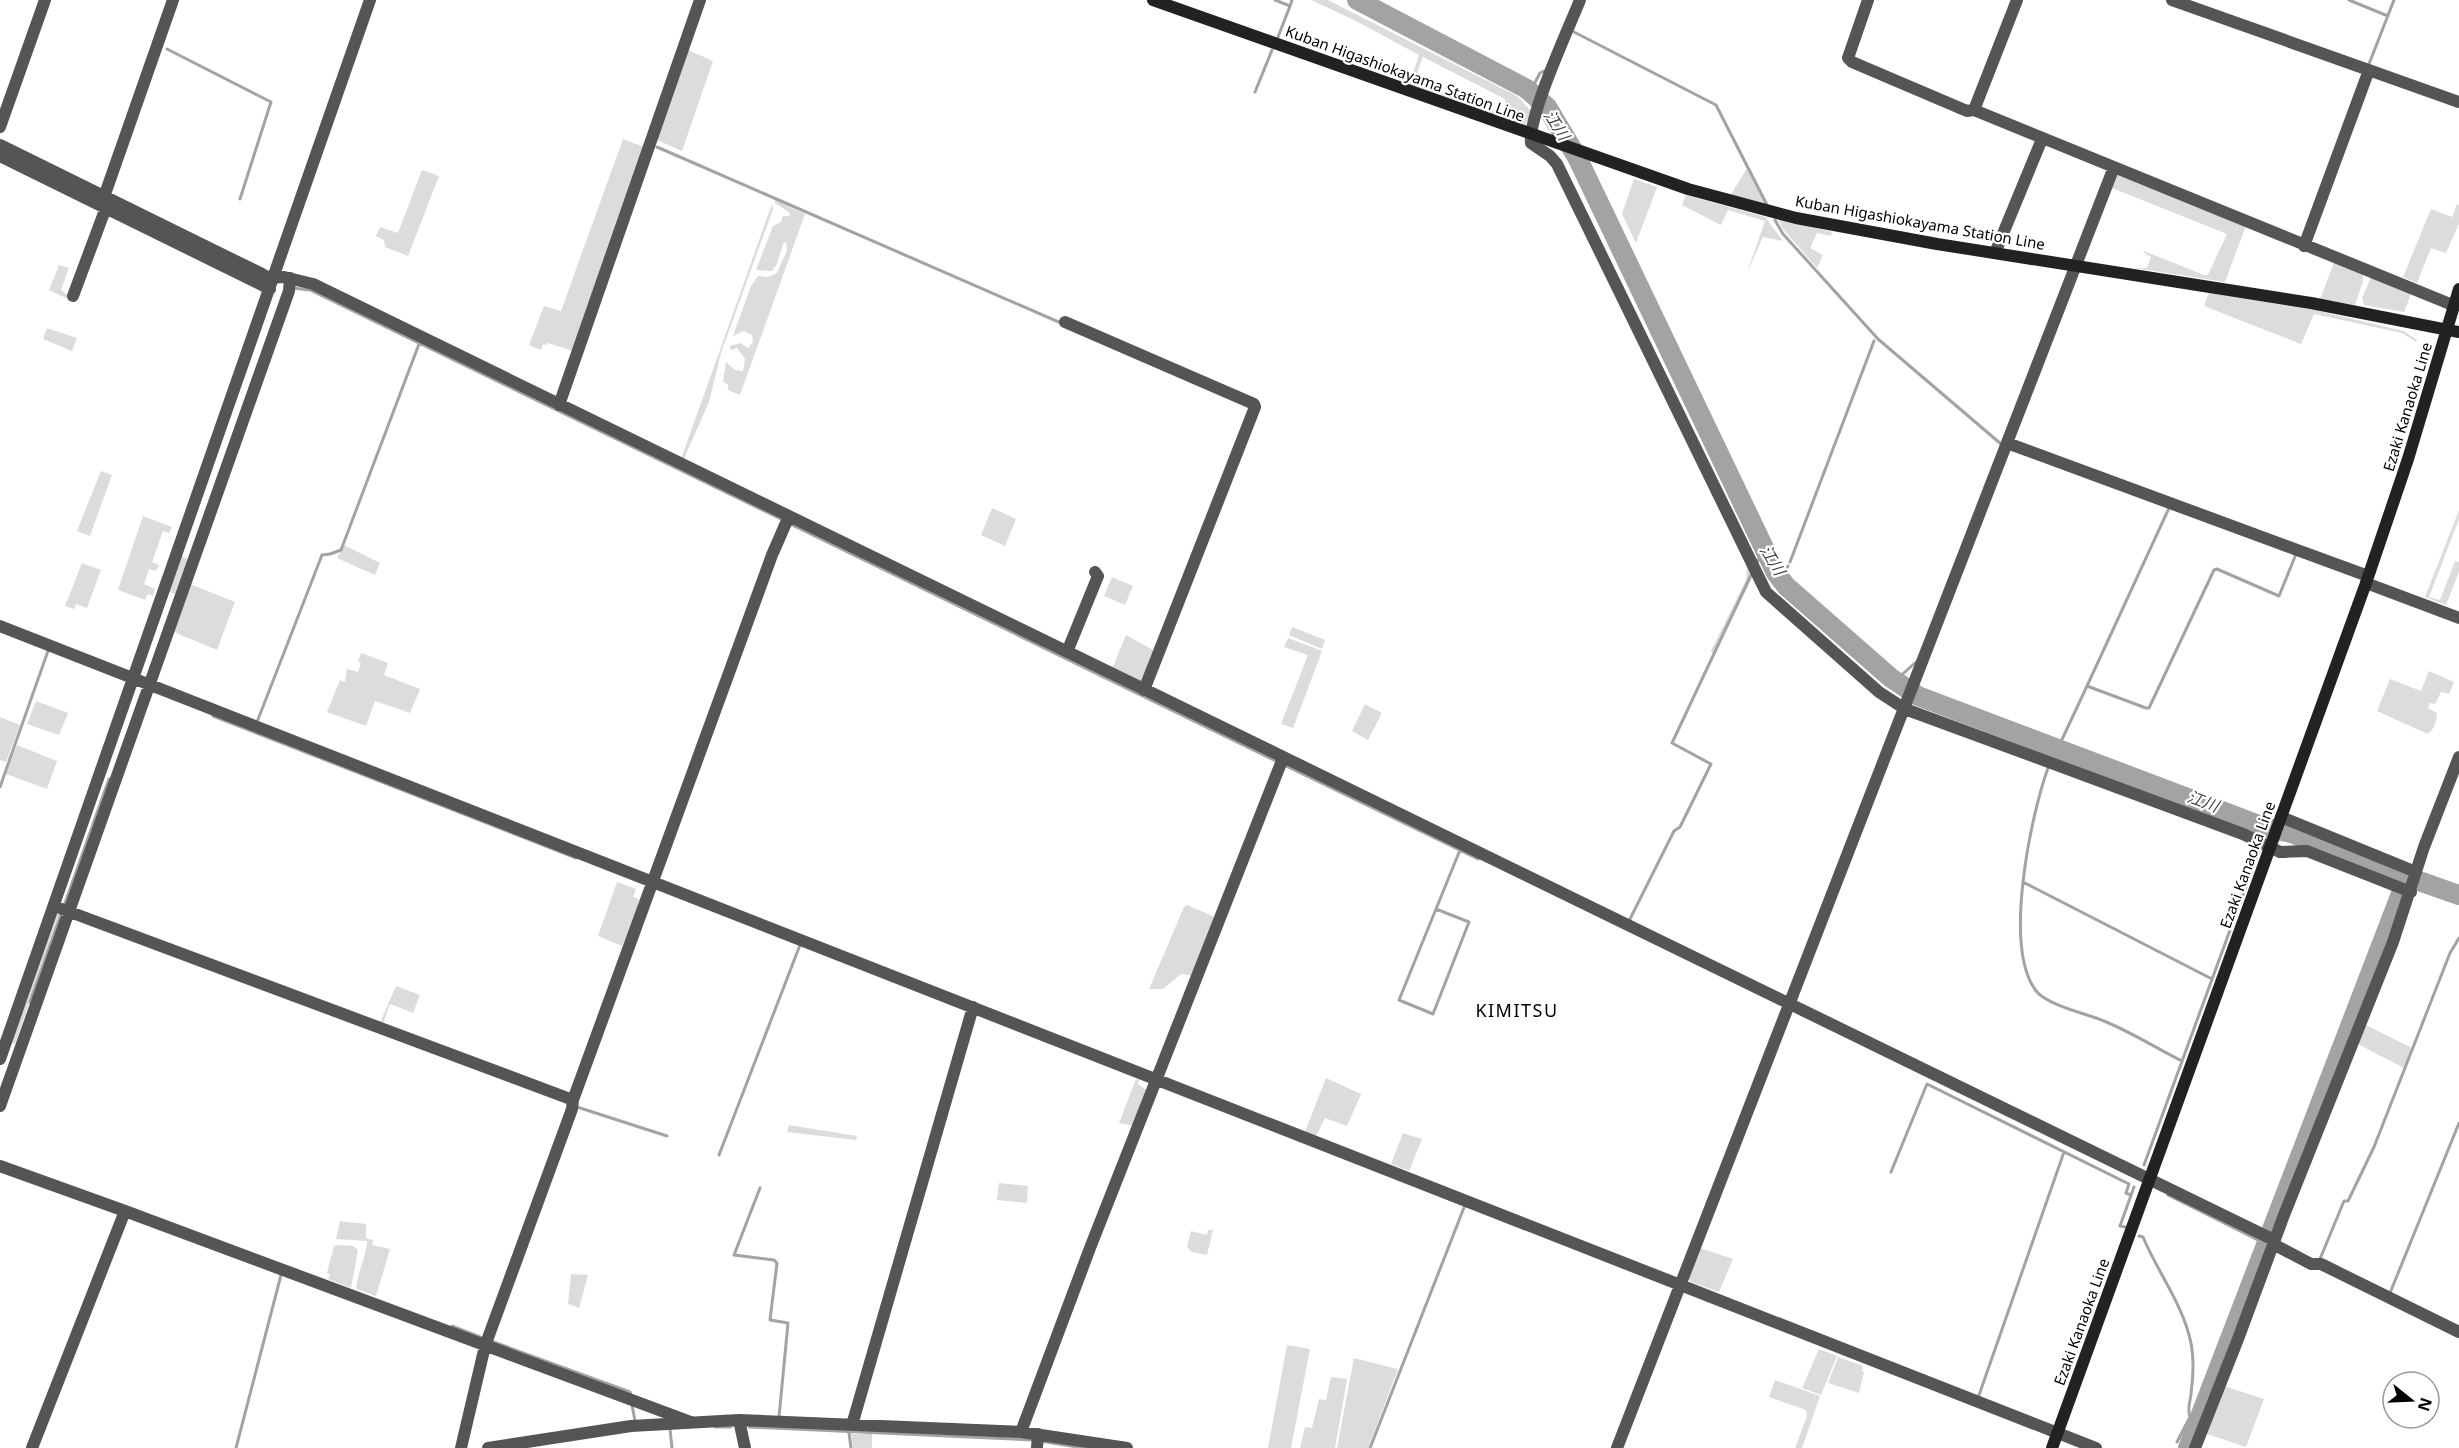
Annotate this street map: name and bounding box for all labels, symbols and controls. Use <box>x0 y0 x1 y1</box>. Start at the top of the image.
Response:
street label: Kuban Higashiokayama Station Line <box>1283 20 1528 126</box>
water label: 江川 <box>1539 106 1576 146</box>
street label: Kuban Higashiokayama Station Line <box>1794 190 2047 254</box>
street label: Ezaki Kanaoka Line <box>2378 340 2436 474</box>
water label: 江川 <box>1755 541 1792 581</box>
water label: 江川 <box>2184 785 2224 817</box>
street label: Ezaki Kanaoka Line <box>2215 798 2279 931</box>
district label: KIMITSU <box>1475 998 1559 1022</box>
street label: Ezaki Kanaoka Line <box>2049 1255 2113 1388</box>
north arrow <box>2381 1370 2441 1430</box>
text: N <box>2413 1395 2438 1414</box>

